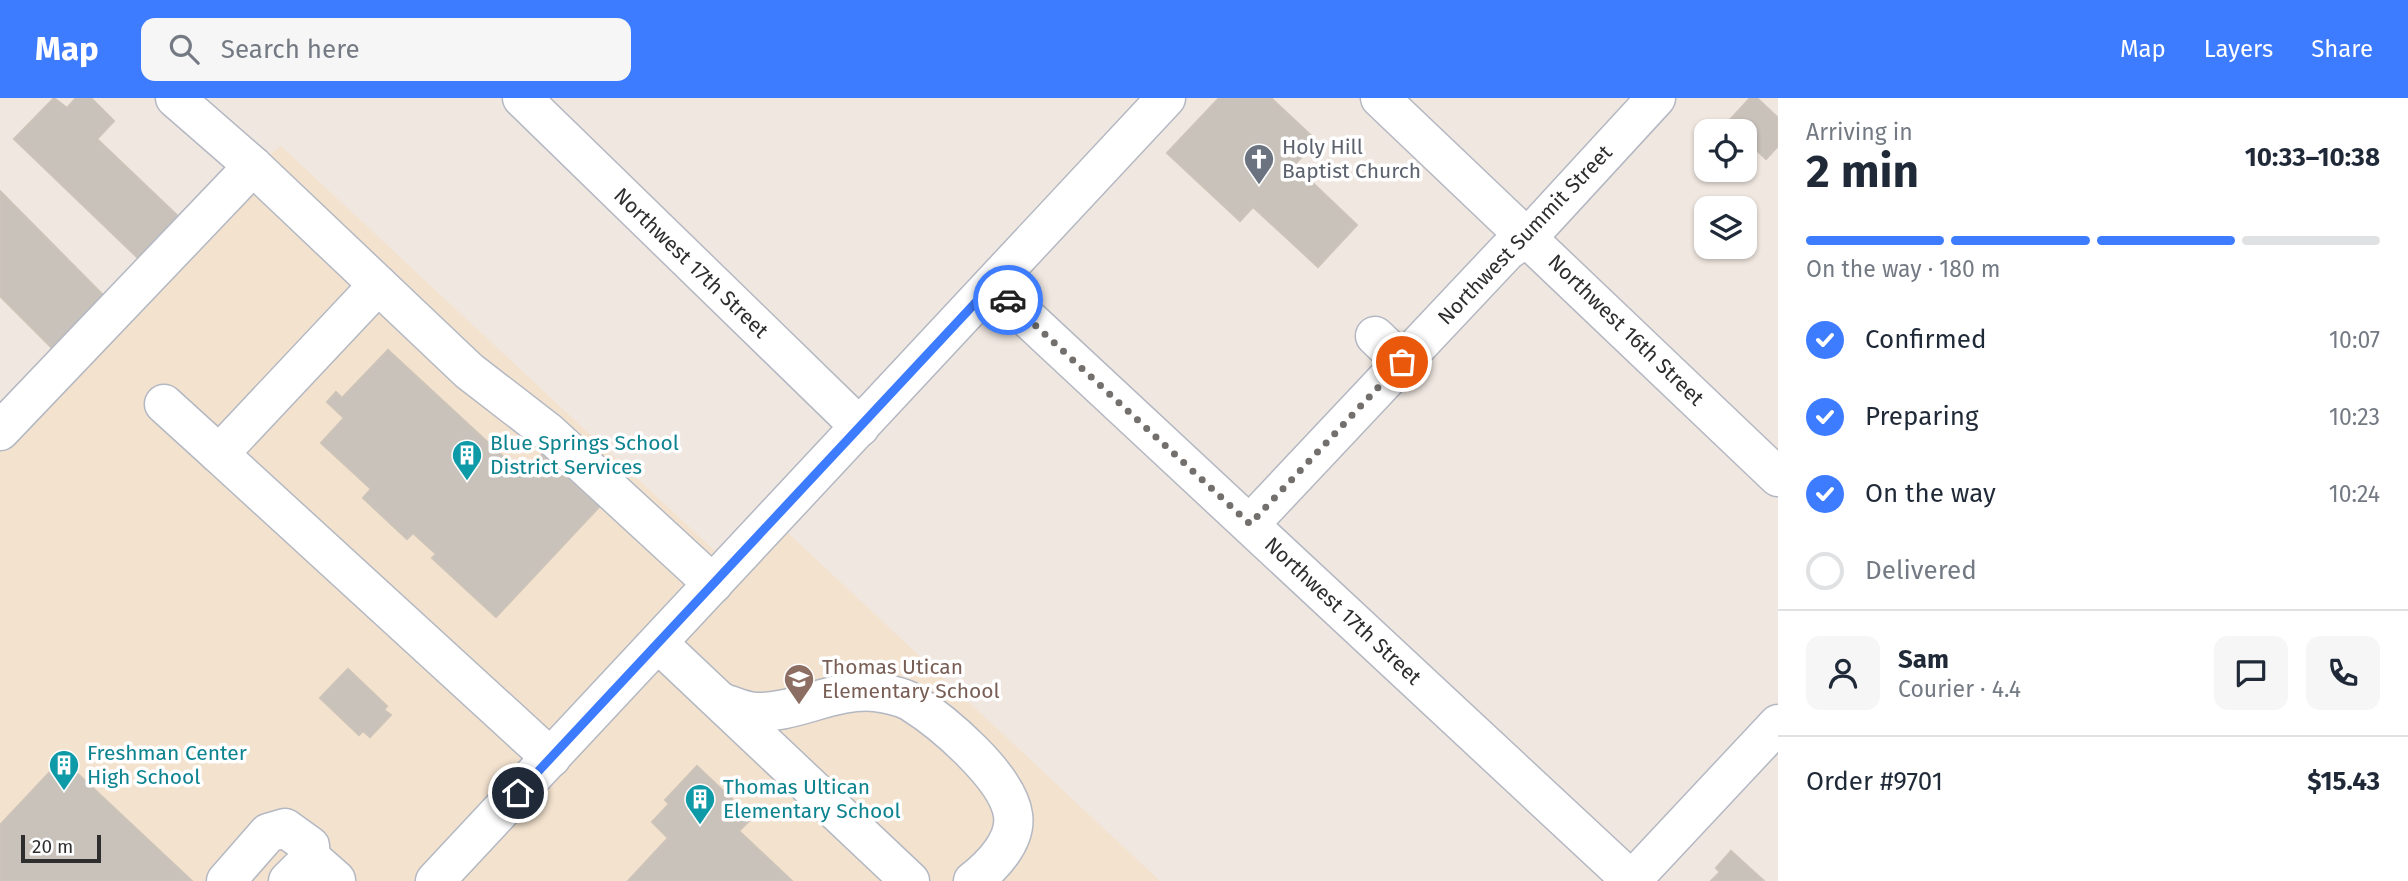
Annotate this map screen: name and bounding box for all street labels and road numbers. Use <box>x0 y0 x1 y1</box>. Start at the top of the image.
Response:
street label: Northwest Summit Street <box>1432 139 1618 330</box>
street label: Northwest 17th Street <box>608 182 774 344</box>
street label: Northwest 16th Street <box>1543 249 1710 411</box>
street label: Northwest 17th Street <box>1259 532 1427 691</box>

